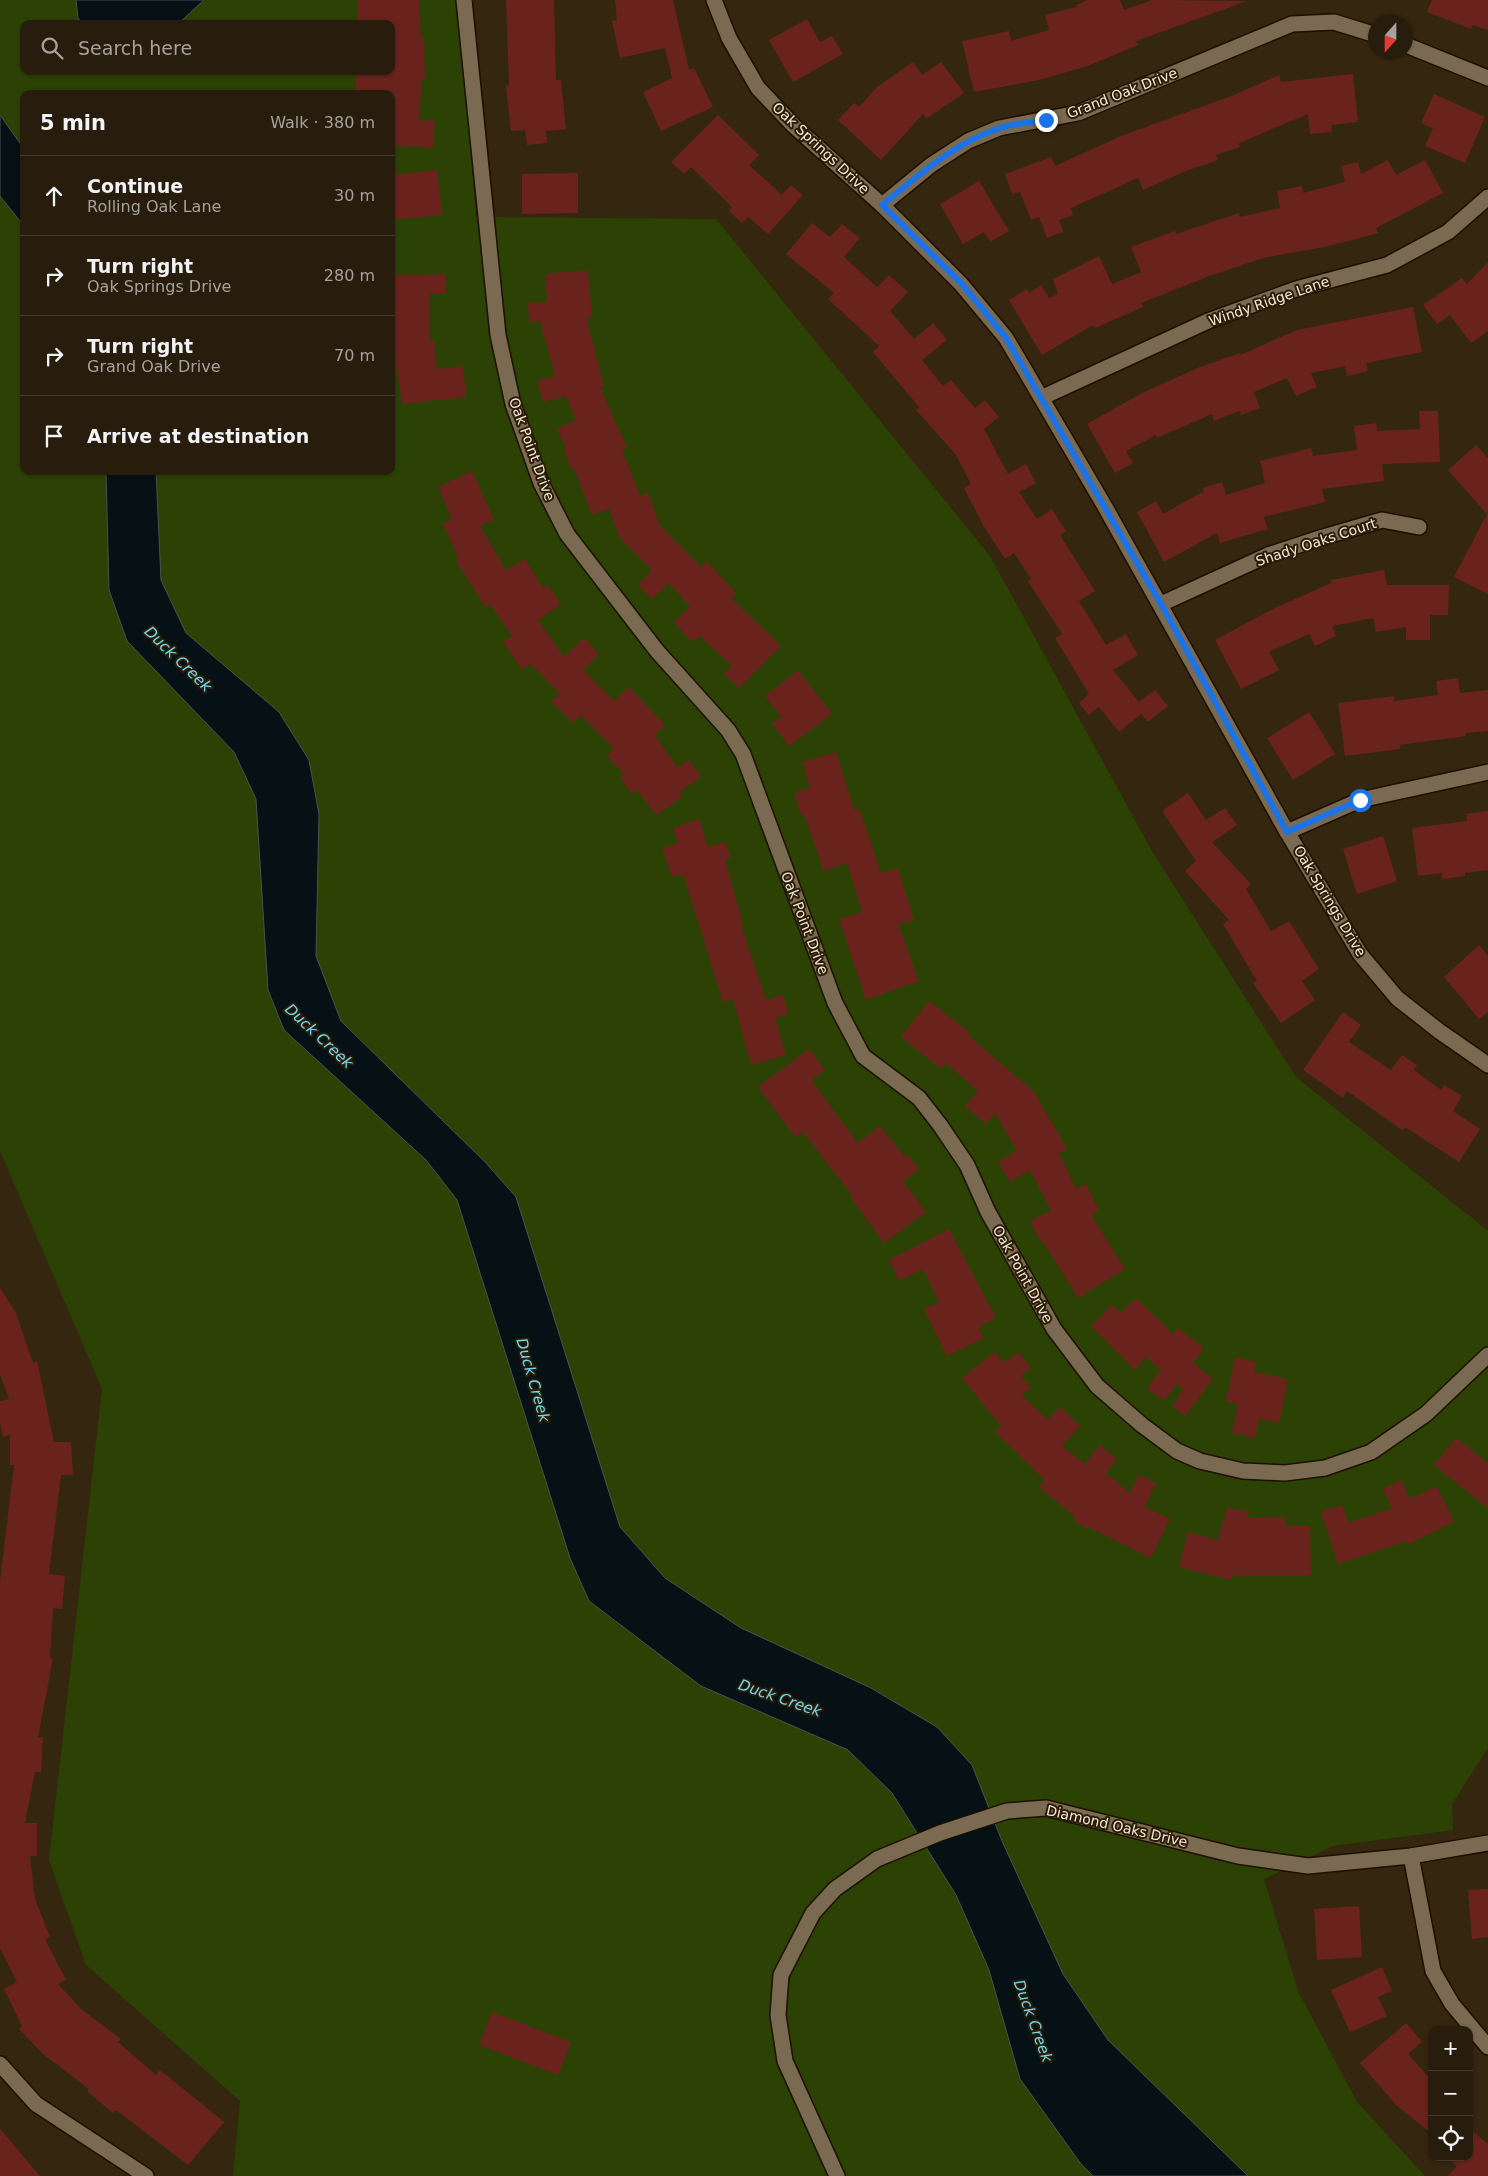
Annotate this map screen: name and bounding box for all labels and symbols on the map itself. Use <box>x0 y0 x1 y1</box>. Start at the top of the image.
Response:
north arrow <box>1368 15 1413 60</box>
street label: Grand Oak Drive <box>1065 65 1179 121</box>
street label: Oak Springs Drive <box>769 99 873 197</box>
route end <box>1035 109 1058 132</box>
street label: Windy Ridge Lane <box>1207 273 1331 329</box>
street label: Oak Point Drive <box>506 395 558 503</box>
street label: Shady Oaks Court <box>1254 515 1379 569</box>
water label: Duck Creek <box>141 622 216 696</box>
route start <box>1349 789 1372 812</box>
street label: Oak Springs Drive <box>1291 843 1369 959</box>
street label: Oak Point Drive <box>778 869 832 977</box>
water label: Duck Creek <box>281 1000 358 1073</box>
street label: Oak Point Drive <box>990 1223 1056 1325</box>
water label: Duck Creek <box>512 1336 554 1425</box>
water label: Duck Creek <box>736 1675 825 1721</box>
street label: Diamond Oaks Drive <box>1045 1802 1189 1850</box>
water label: Duck Creek <box>1010 1977 1057 2066</box>

